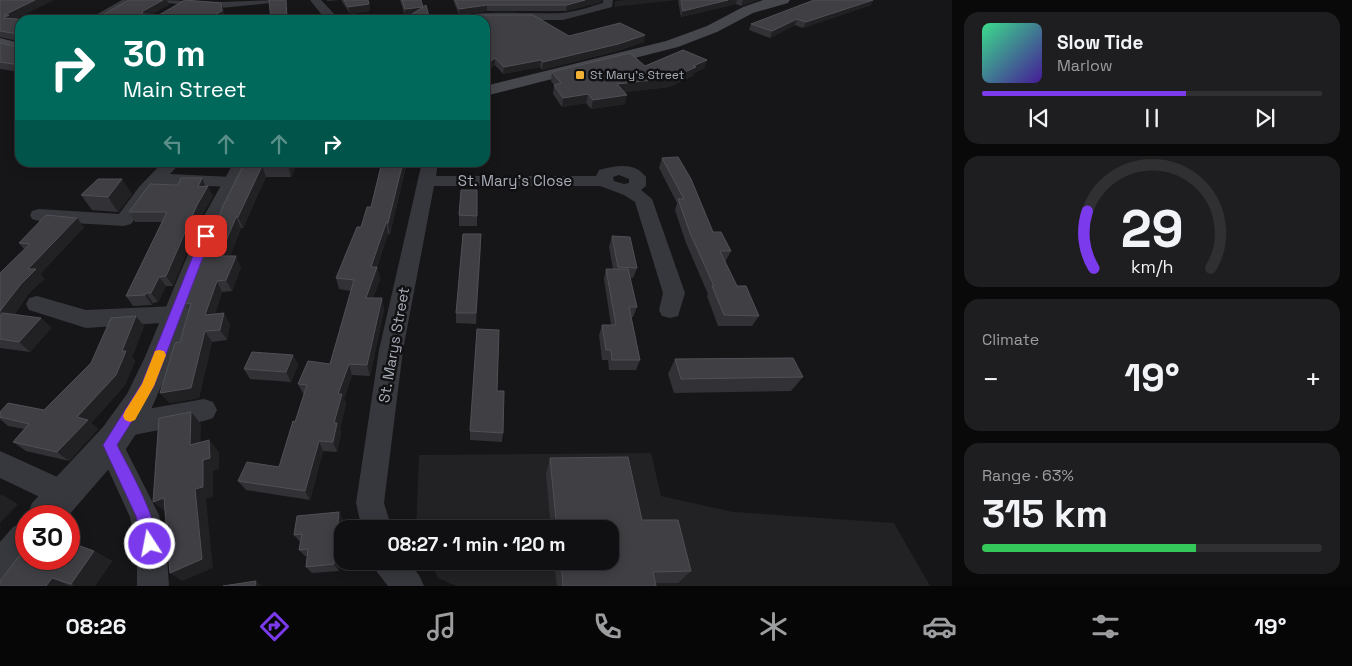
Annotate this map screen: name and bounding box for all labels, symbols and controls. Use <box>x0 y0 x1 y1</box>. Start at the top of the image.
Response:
text: Slow Tide <box>1057 30 1143 55</box>
text: 30 m <box>123 32 206 76</box>
icon: right <box>40 35 105 100</box>
text: Marlow <box>1057 55 1113 76</box>
place label: St Mary's Street <box>590 67 684 83</box>
marker: St Mary's Street <box>574 69 586 81</box>
text: Main Street <box>123 75 246 103</box>
icon: previous <box>1025 104 1053 132</box>
icon: pause <box>1138 104 1166 132</box>
icon: next <box>1251 104 1279 132</box>
icon: left <box>159 130 187 158</box>
icon: ahead <box>212 130 240 158</box>
icon: ahead <box>265 130 293 158</box>
icon: right <box>318 130 346 158</box>
street label: St. Mary's Close <box>458 171 572 190</box>
text: 29 <box>1121 196 1183 262</box>
pin <box>185 215 227 257</box>
icon: arrive <box>192 222 220 250</box>
text: km/h <box>1131 255 1173 278</box>
street label: St. Marys Street <box>374 285 413 404</box>
text: Climate <box>982 329 1039 350</box>
text: 19° <box>1124 354 1180 402</box>
text: − <box>982 361 999 397</box>
text: + <box>1305 361 1322 397</box>
text: Range · 63% <box>982 465 1074 486</box>
text: 315 km <box>982 490 1108 538</box>
speed limit sign: 30 <box>15 505 80 570</box>
position arrow <box>123 517 175 569</box>
text: 08:27 · 1 min · 120 m <box>387 532 566 557</box>
icon: directions <box>257 609 292 644</box>
icon: music <box>424 609 459 644</box>
icon: phone <box>590 609 625 644</box>
icon: climate <box>756 609 791 644</box>
icon: car <box>922 609 957 644</box>
icon: filters <box>1088 609 1123 644</box>
text: 08:26 <box>66 612 126 640</box>
text: 19° <box>1254 612 1286 640</box>

